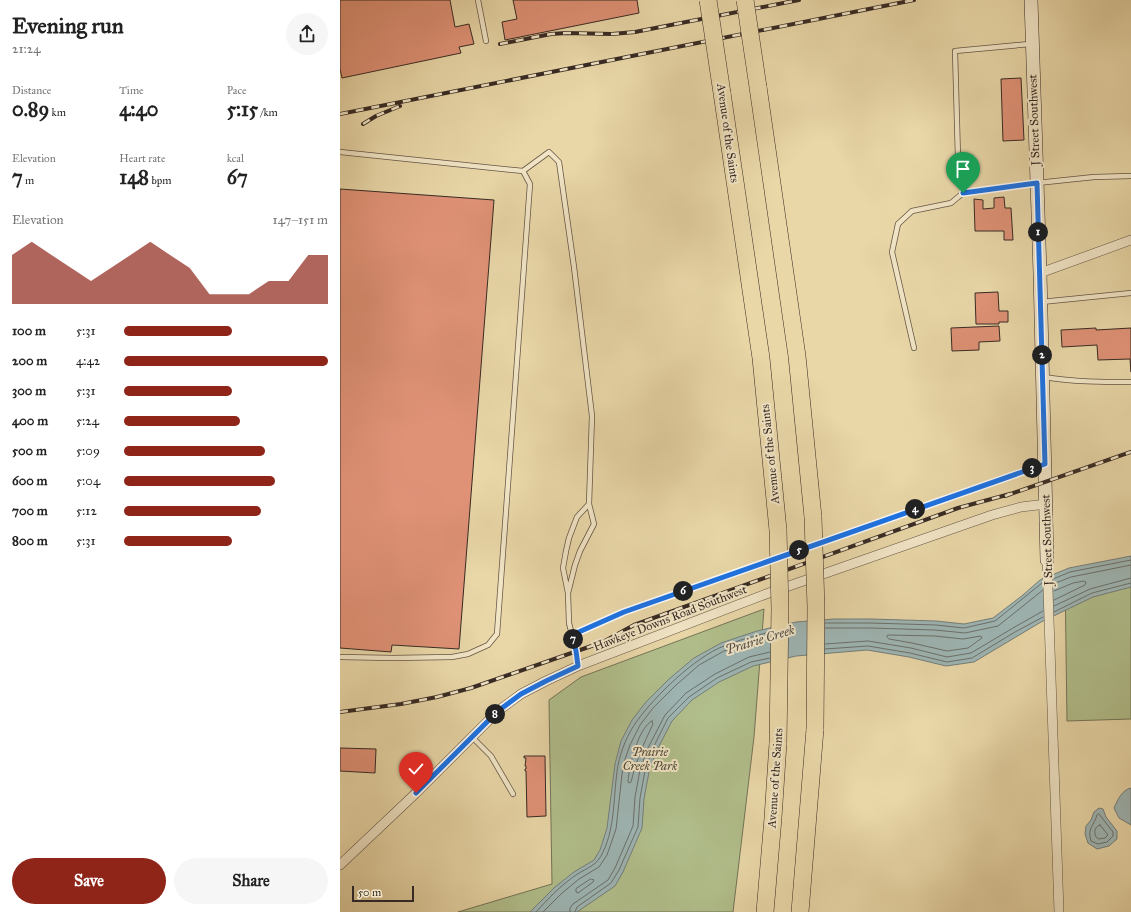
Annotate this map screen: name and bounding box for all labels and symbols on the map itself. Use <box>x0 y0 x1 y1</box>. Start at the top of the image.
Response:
street label: J Street Southwest <box>1025 73 1044 168</box>
street label: Avenue of the Saints <box>714 81 742 184</box>
pin <box>946 152 980 193</box>
pin: 1 <box>1028 222 1048 242</box>
pin: 2 <box>1032 345 1052 365</box>
street label: Avenue of the Saints <box>758 403 782 506</box>
pin: 3 <box>1022 458 1042 478</box>
street label: J Street Southwest <box>1038 493 1057 588</box>
pin: 4 <box>905 499 925 519</box>
pin: 5 <box>789 540 809 560</box>
pin: 6 <box>673 581 693 601</box>
street label: Hawkeye Downs Road Southwest <box>591 582 749 654</box>
water label: Prairie Creek <box>724 622 797 658</box>
pin: 7 <box>563 629 583 649</box>
pin: 8 <box>485 704 505 724</box>
street label: Avenue of the Saints <box>764 728 785 829</box>
park label: Prairie Creek Park <box>623 745 678 773</box>
pin <box>399 752 433 793</box>
scale bar <box>352 884 414 903</box>

